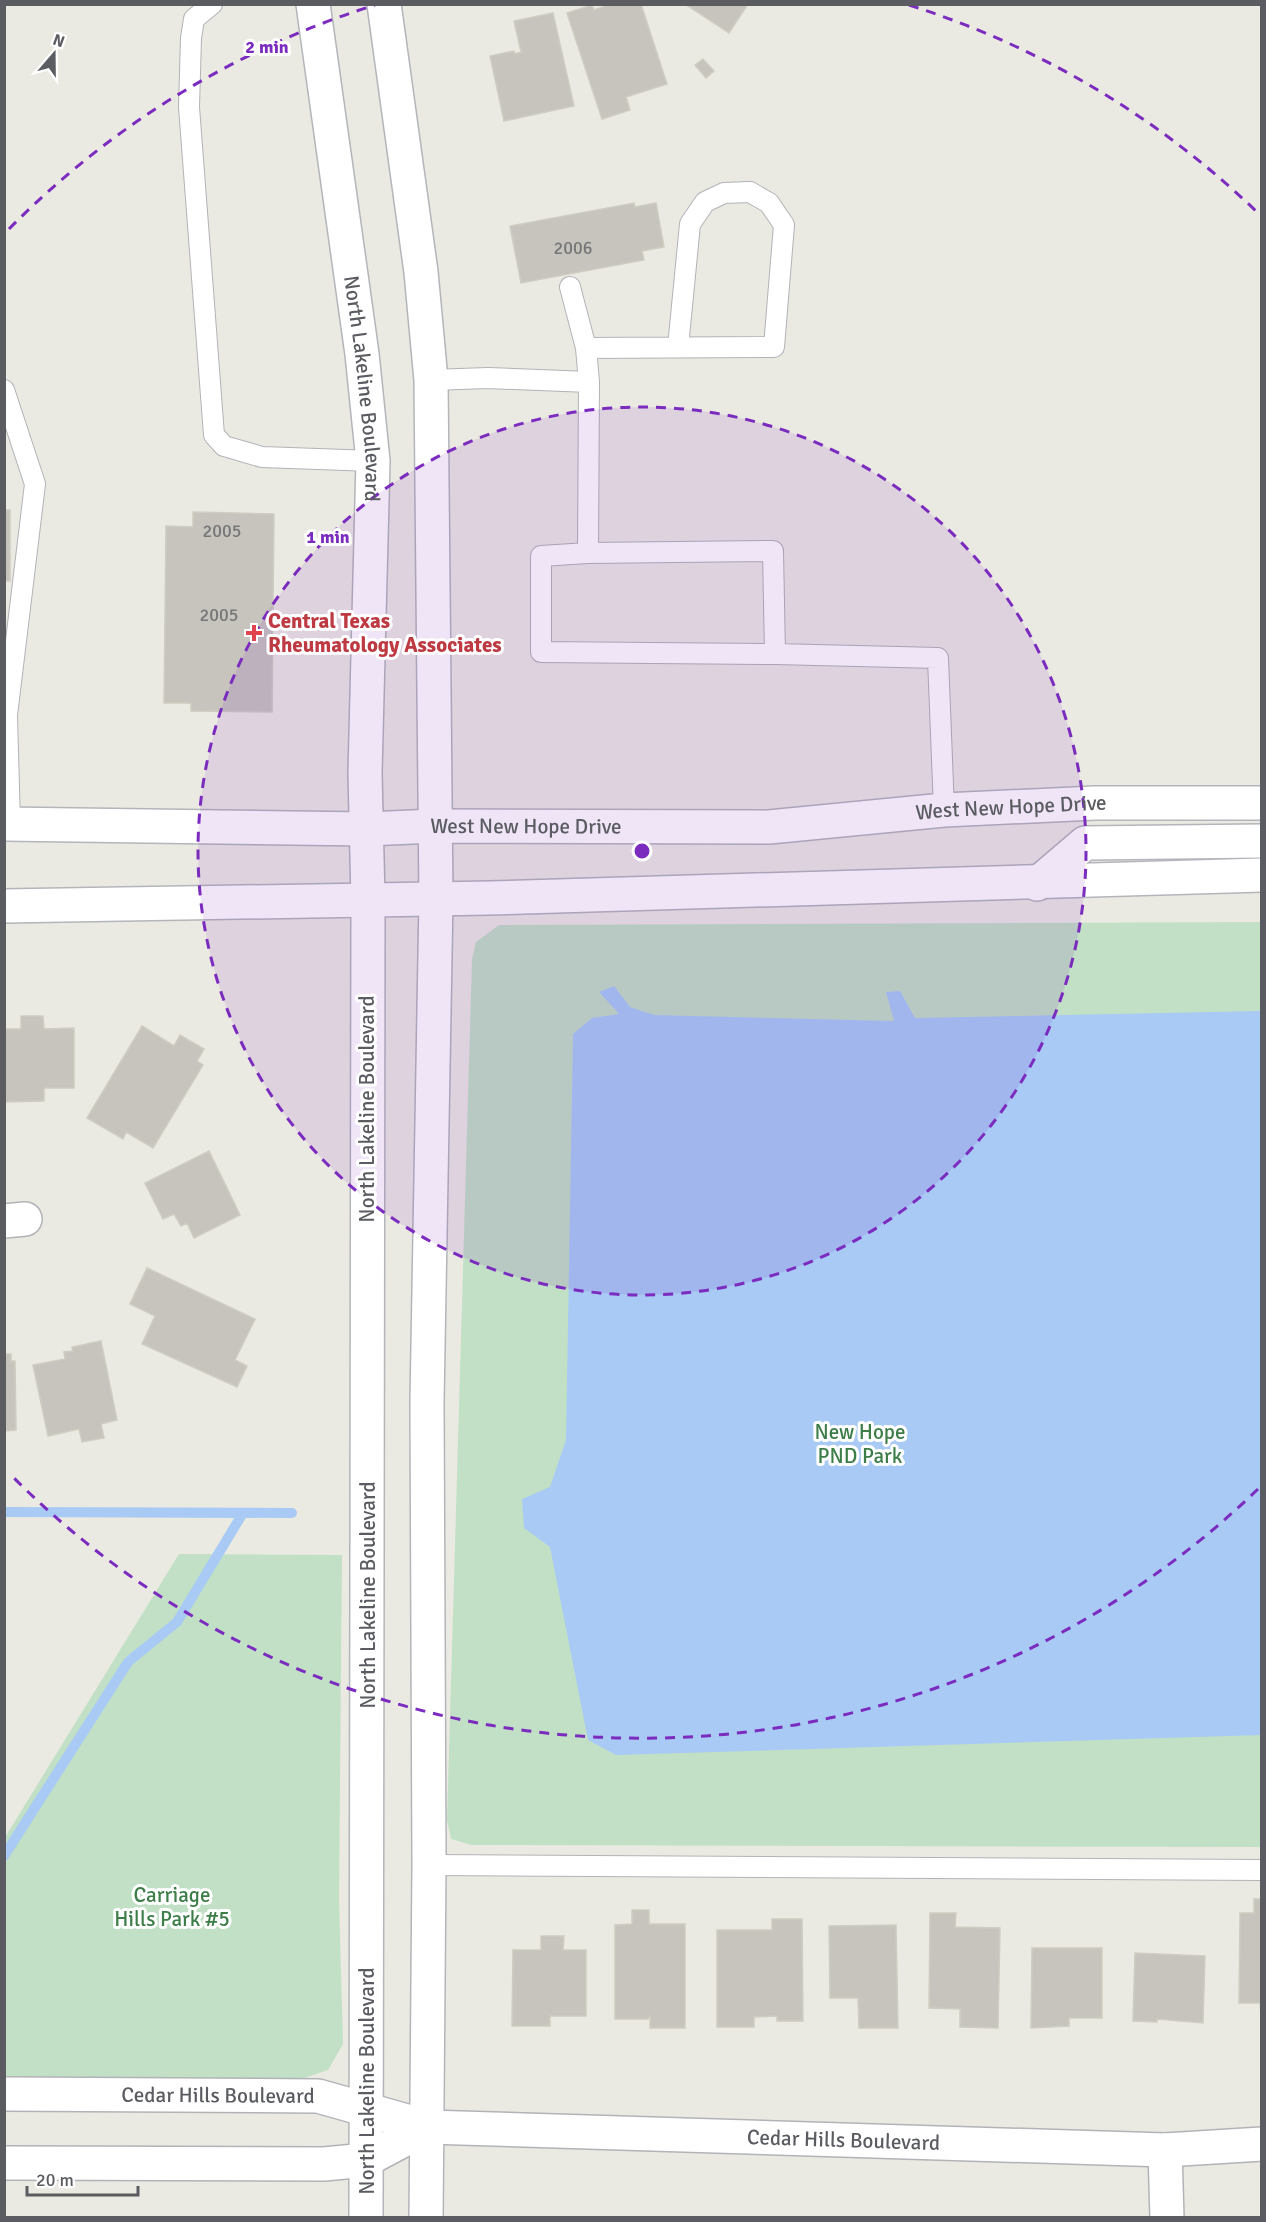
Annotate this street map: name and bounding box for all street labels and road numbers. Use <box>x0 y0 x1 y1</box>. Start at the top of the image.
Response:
street label: North Lakeline Boulevard <box>338 274 386 502</box>
street label: West New Hope Drive <box>914 790 1107 826</box>
street label: West New Hope Drive <box>430 813 622 840</box>
street label: North Lakeline Boulevard <box>354 995 380 1223</box>
street label: North Lakeline Boulevard <box>355 1481 381 1709</box>
street label: North Lakeline Boulevard <box>354 1967 380 2195</box>
street label: Cedar Hills Boulevard <box>121 2082 315 2109</box>
street label: Cedar Hills Boulevard <box>747 2124 940 2156</box>

